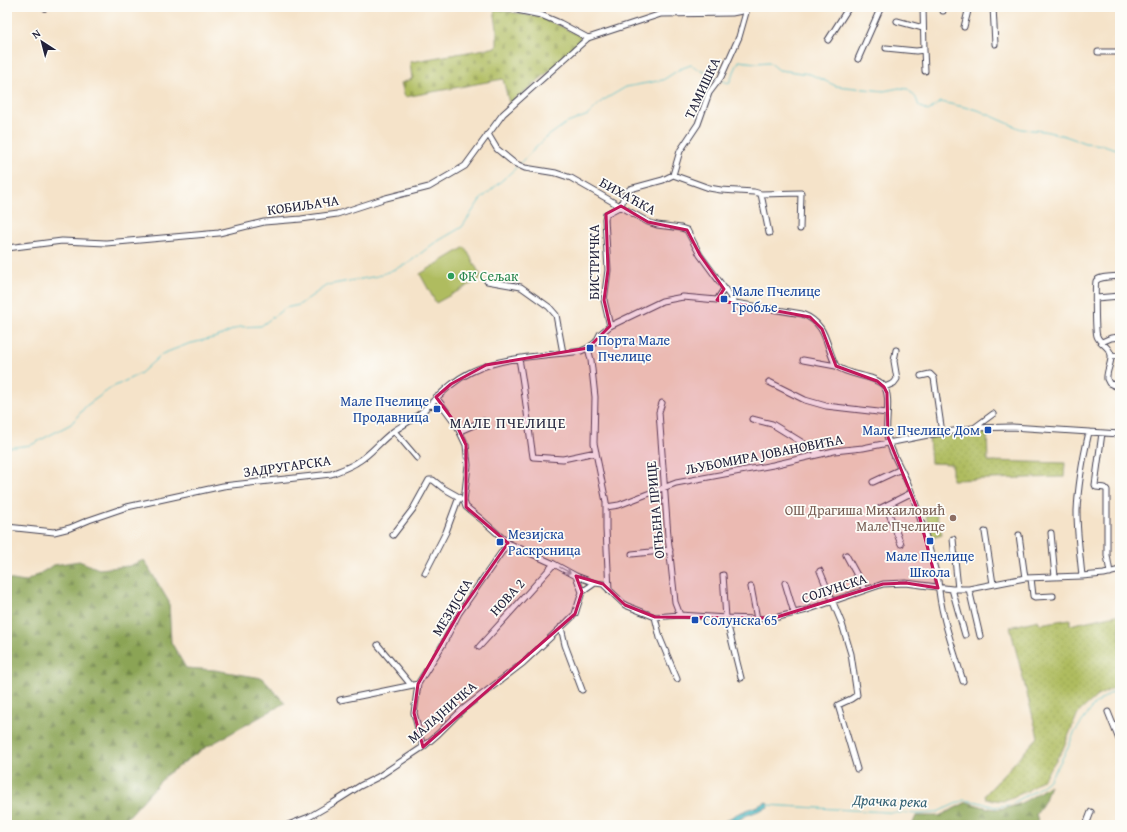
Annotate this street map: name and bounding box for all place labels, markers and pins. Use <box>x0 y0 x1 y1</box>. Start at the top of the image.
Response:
place label: ФК Сељак <box>459 266 519 286</box>
marker: ФК Сељак <box>446 271 456 281</box>
place label: Мале Пчелице Гробље <box>732 281 821 317</box>
marker: Мале Пчелице Гробље <box>719 294 729 304</box>
place label: Порта Мале Пчелице <box>598 330 671 366</box>
marker: Порта Мале Пчелице <box>585 343 595 353</box>
place label: Мале Пчелице Продавница <box>340 391 429 427</box>
marker: Мале Пчелице Продавница <box>432 404 442 414</box>
place label: Мале Пчелице Дом <box>862 420 980 440</box>
marker: Мале Пчелице Дом <box>983 425 993 435</box>
place label: ОШ Драгиша Михаиловић Мале Пчелице <box>785 500 945 536</box>
marker: ОШ Драгиша Михаиловић Мале Пчелице <box>948 513 958 523</box>
place label: Мезијска Раскрсница <box>508 524 581 560</box>
marker: Мале Пчелице Школа <box>925 536 935 546</box>
marker: Мезијска Раскрсница <box>495 537 505 547</box>
place label: Мале Пчелице Школа <box>886 546 975 582</box>
place label: Солунска 65 <box>703 610 777 630</box>
marker: Солунска 65 <box>690 615 700 625</box>

